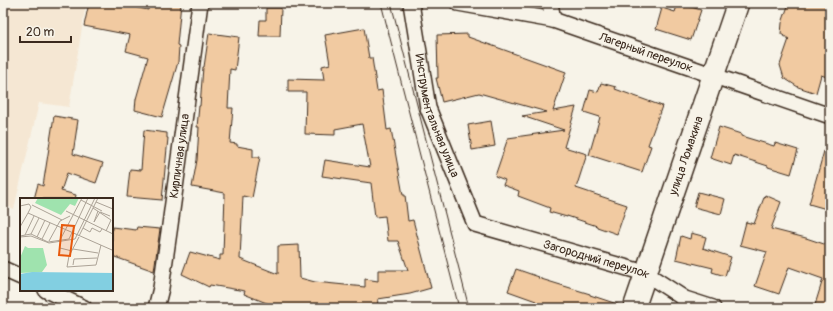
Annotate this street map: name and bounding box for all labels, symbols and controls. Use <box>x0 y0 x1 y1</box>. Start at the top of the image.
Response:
scale bar <box>20 18 71 44</box>
text: 20 m <box>26 25 55 40</box>
street label: Лагерный переулок <box>596 29 695 76</box>
street label: Инструментальная улица <box>411 53 462 180</box>
street label: Кирпичная улица <box>167 112 193 199</box>
street label: улица Ломакина <box>666 114 707 198</box>
inset map <box>20 198 113 291</box>
street label: Загородний переулок <box>541 237 653 282</box>

